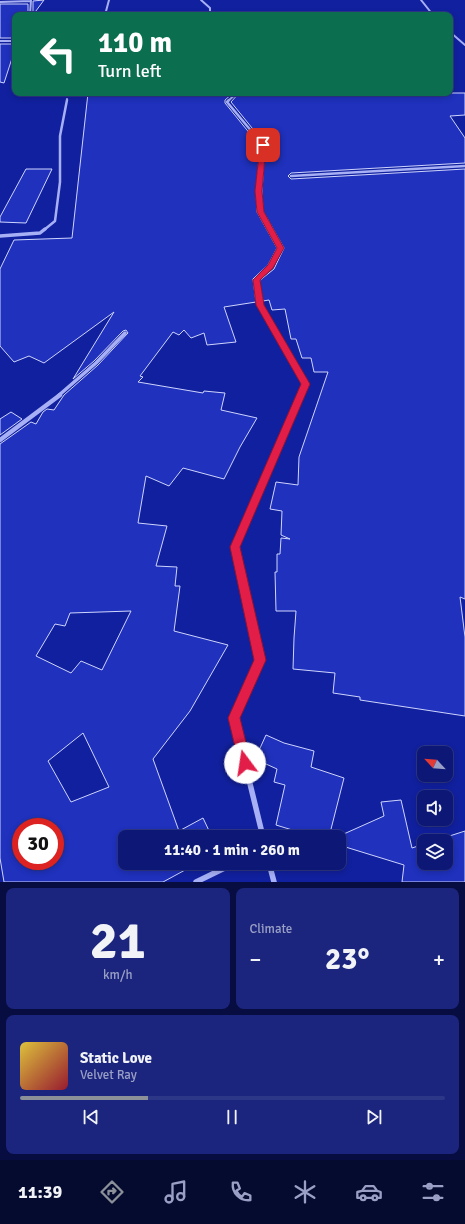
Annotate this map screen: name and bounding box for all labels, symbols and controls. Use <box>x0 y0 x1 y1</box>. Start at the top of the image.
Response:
text: 110 m <box>98 26 172 60</box>
icon: left <box>32 28 84 80</box>
text: Turn left <box>98 60 161 82</box>
pin <box>246 128 280 162</box>
icon: arrive <box>252 134 274 156</box>
position arrow <box>224 742 266 784</box>
north arrow <box>417 746 453 782</box>
map controls <box>417 746 453 870</box>
button: sound <box>417 790 453 826</box>
speed limit sign: 30 <box>12 818 64 870</box>
button: layers <box>417 834 453 870</box>
text: 11:40 · 1 min · 260 m <box>164 841 300 859</box>
text: 21 <box>90 909 146 973</box>
text: Climate <box>250 921 292 937</box>
text: 23° <box>325 941 369 978</box>
text: − <box>250 946 261 973</box>
text: + <box>433 946 445 973</box>
text: km/h <box>103 967 132 983</box>
text: Static Love <box>80 1049 152 1067</box>
text: Velvet Ray <box>80 1067 137 1083</box>
icon: previous <box>80 1106 102 1128</box>
icon: pause <box>221 1106 243 1128</box>
icon: next <box>363 1106 385 1128</box>
icon: directions <box>98 1178 126 1206</box>
icon: music <box>162 1178 190 1206</box>
icon: phone <box>227 1178 255 1206</box>
icon: climate <box>291 1178 319 1206</box>
icon: car <box>355 1178 383 1206</box>
icon: filters <box>419 1178 447 1206</box>
text: 11:39 <box>18 1181 62 1203</box>

